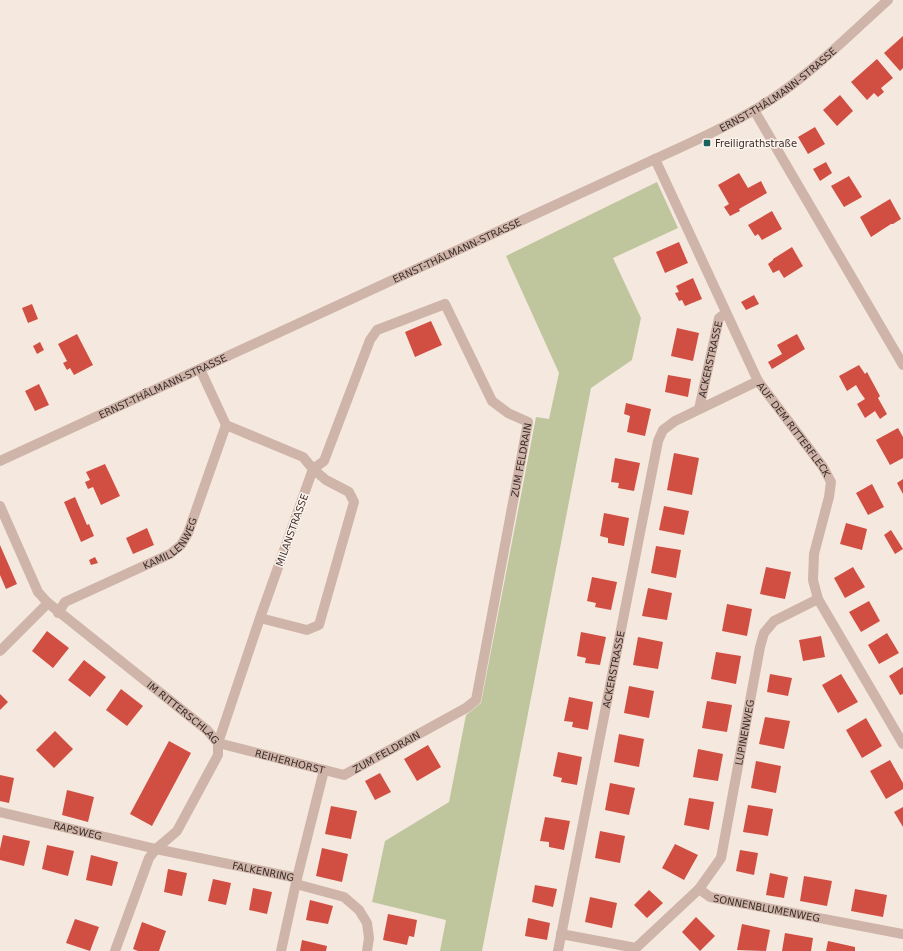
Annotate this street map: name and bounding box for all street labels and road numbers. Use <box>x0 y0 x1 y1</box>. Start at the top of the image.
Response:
street label: ERNST-THÄLMANN-STRASSE <box>717 45 838 133</box>
street label: ERNST-THÄLMANN-STRASSE <box>391 216 523 285</box>
street label: ACKERSTRASSE <box>696 320 724 399</box>
street label: ERNST-THÄLMANN-STRASSE <box>97 352 228 420</box>
street label: AUF DEM RITTERFLECK <box>755 380 833 479</box>
street label: ZUM FELDRAIN <box>509 422 533 498</box>
street label: MILANSTRASSE <box>274 492 310 568</box>
street label: KAMILLENWEG <box>141 516 199 571</box>
street label: ACKERSTRASSE <box>600 630 626 709</box>
street label: IM RITTERSCHLAG <box>145 679 222 746</box>
street label: LUPINENWEG <box>733 698 756 766</box>
street label: ZUM FELDRAIN <box>351 729 422 775</box>
street label: REIHERHORST <box>254 747 327 776</box>
street label: RAPSWEG <box>52 819 103 842</box>
street label: FALKENRING <box>232 859 295 883</box>
street label: SONNENBLUMENWEG <box>712 892 821 924</box>

